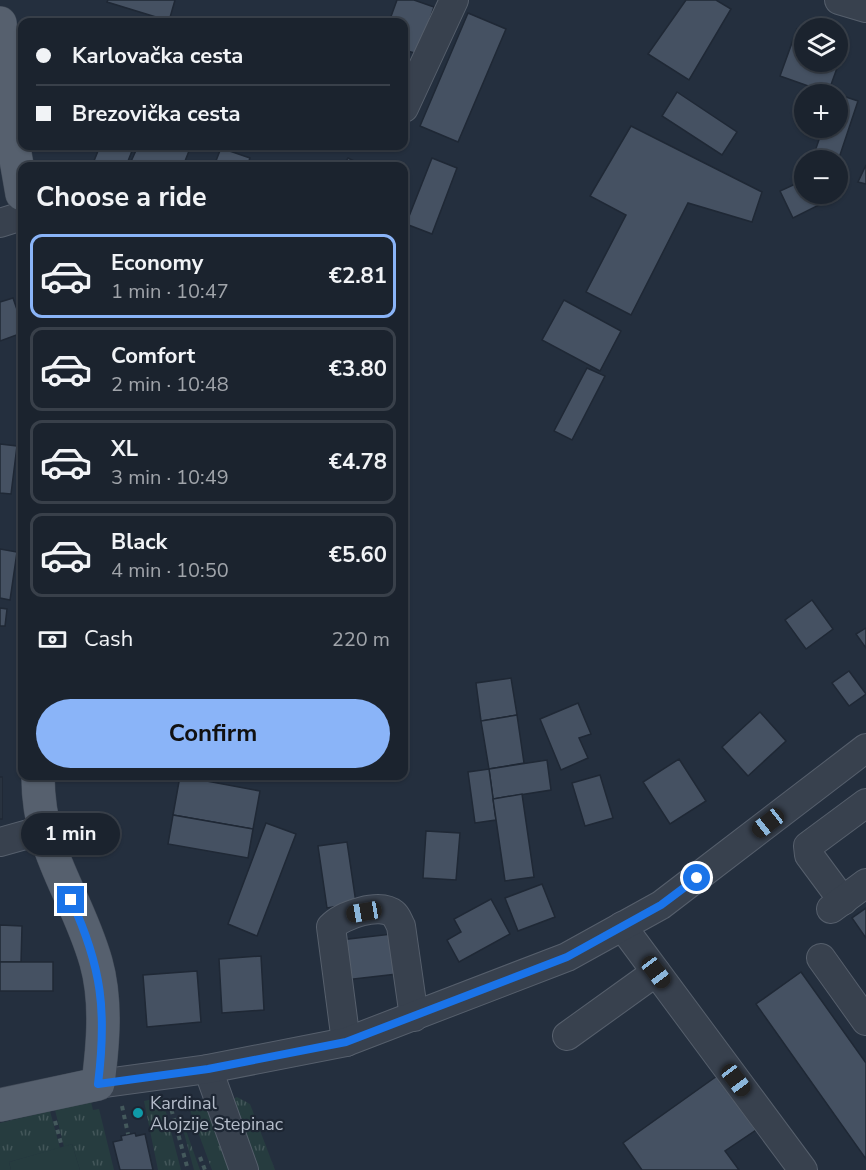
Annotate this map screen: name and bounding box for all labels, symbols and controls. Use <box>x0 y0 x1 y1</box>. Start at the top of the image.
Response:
map controls <box>794 18 848 204</box>
button: layers <box>794 18 848 72</box>
text: Karlovačka cesta <box>72 41 243 71</box>
button: + <box>794 84 848 138</box>
text: Brezovička cesta <box>72 99 240 129</box>
button: − <box>794 150 848 204</box>
text: Choose a ride <box>36 179 207 216</box>
text: Economy <box>111 248 203 278</box>
icon: car <box>39 249 93 303</box>
text: €2.81 <box>329 261 387 291</box>
text: 1 min · 10:47 <box>111 278 229 305</box>
text: Comfort <box>111 341 195 371</box>
icon: car <box>39 342 93 396</box>
text: €3.80 <box>329 354 387 384</box>
text: 2 min · 10:48 <box>111 371 229 398</box>
text: XL <box>111 434 138 464</box>
icon: car <box>39 435 93 489</box>
text: €4.78 <box>329 447 387 477</box>
text: 3 min · 10:49 <box>111 464 229 491</box>
text: Black <box>111 527 167 557</box>
icon: car <box>39 528 93 582</box>
text: €5.60 <box>329 540 387 570</box>
text: 4 min · 10:50 <box>111 557 229 584</box>
icon: cash <box>36 623 69 656</box>
text: Cash <box>84 624 133 654</box>
text: 220 m <box>332 626 390 653</box>
button: Confirm <box>36 699 390 768</box>
car <box>748 805 788 841</box>
callout: 1 min <box>22 813 121 855</box>
text: 1 min <box>45 820 96 847</box>
route start <box>683 864 710 891</box>
route end <box>57 886 84 913</box>
car <box>345 900 383 924</box>
car <box>638 952 674 992</box>
car <box>718 1060 754 1100</box>
place label: Kardinal Alojzije Stepinac <box>150 1091 283 1136</box>
marker: Kardinal Alojzije Stepinac <box>131 1106 145 1120</box>

